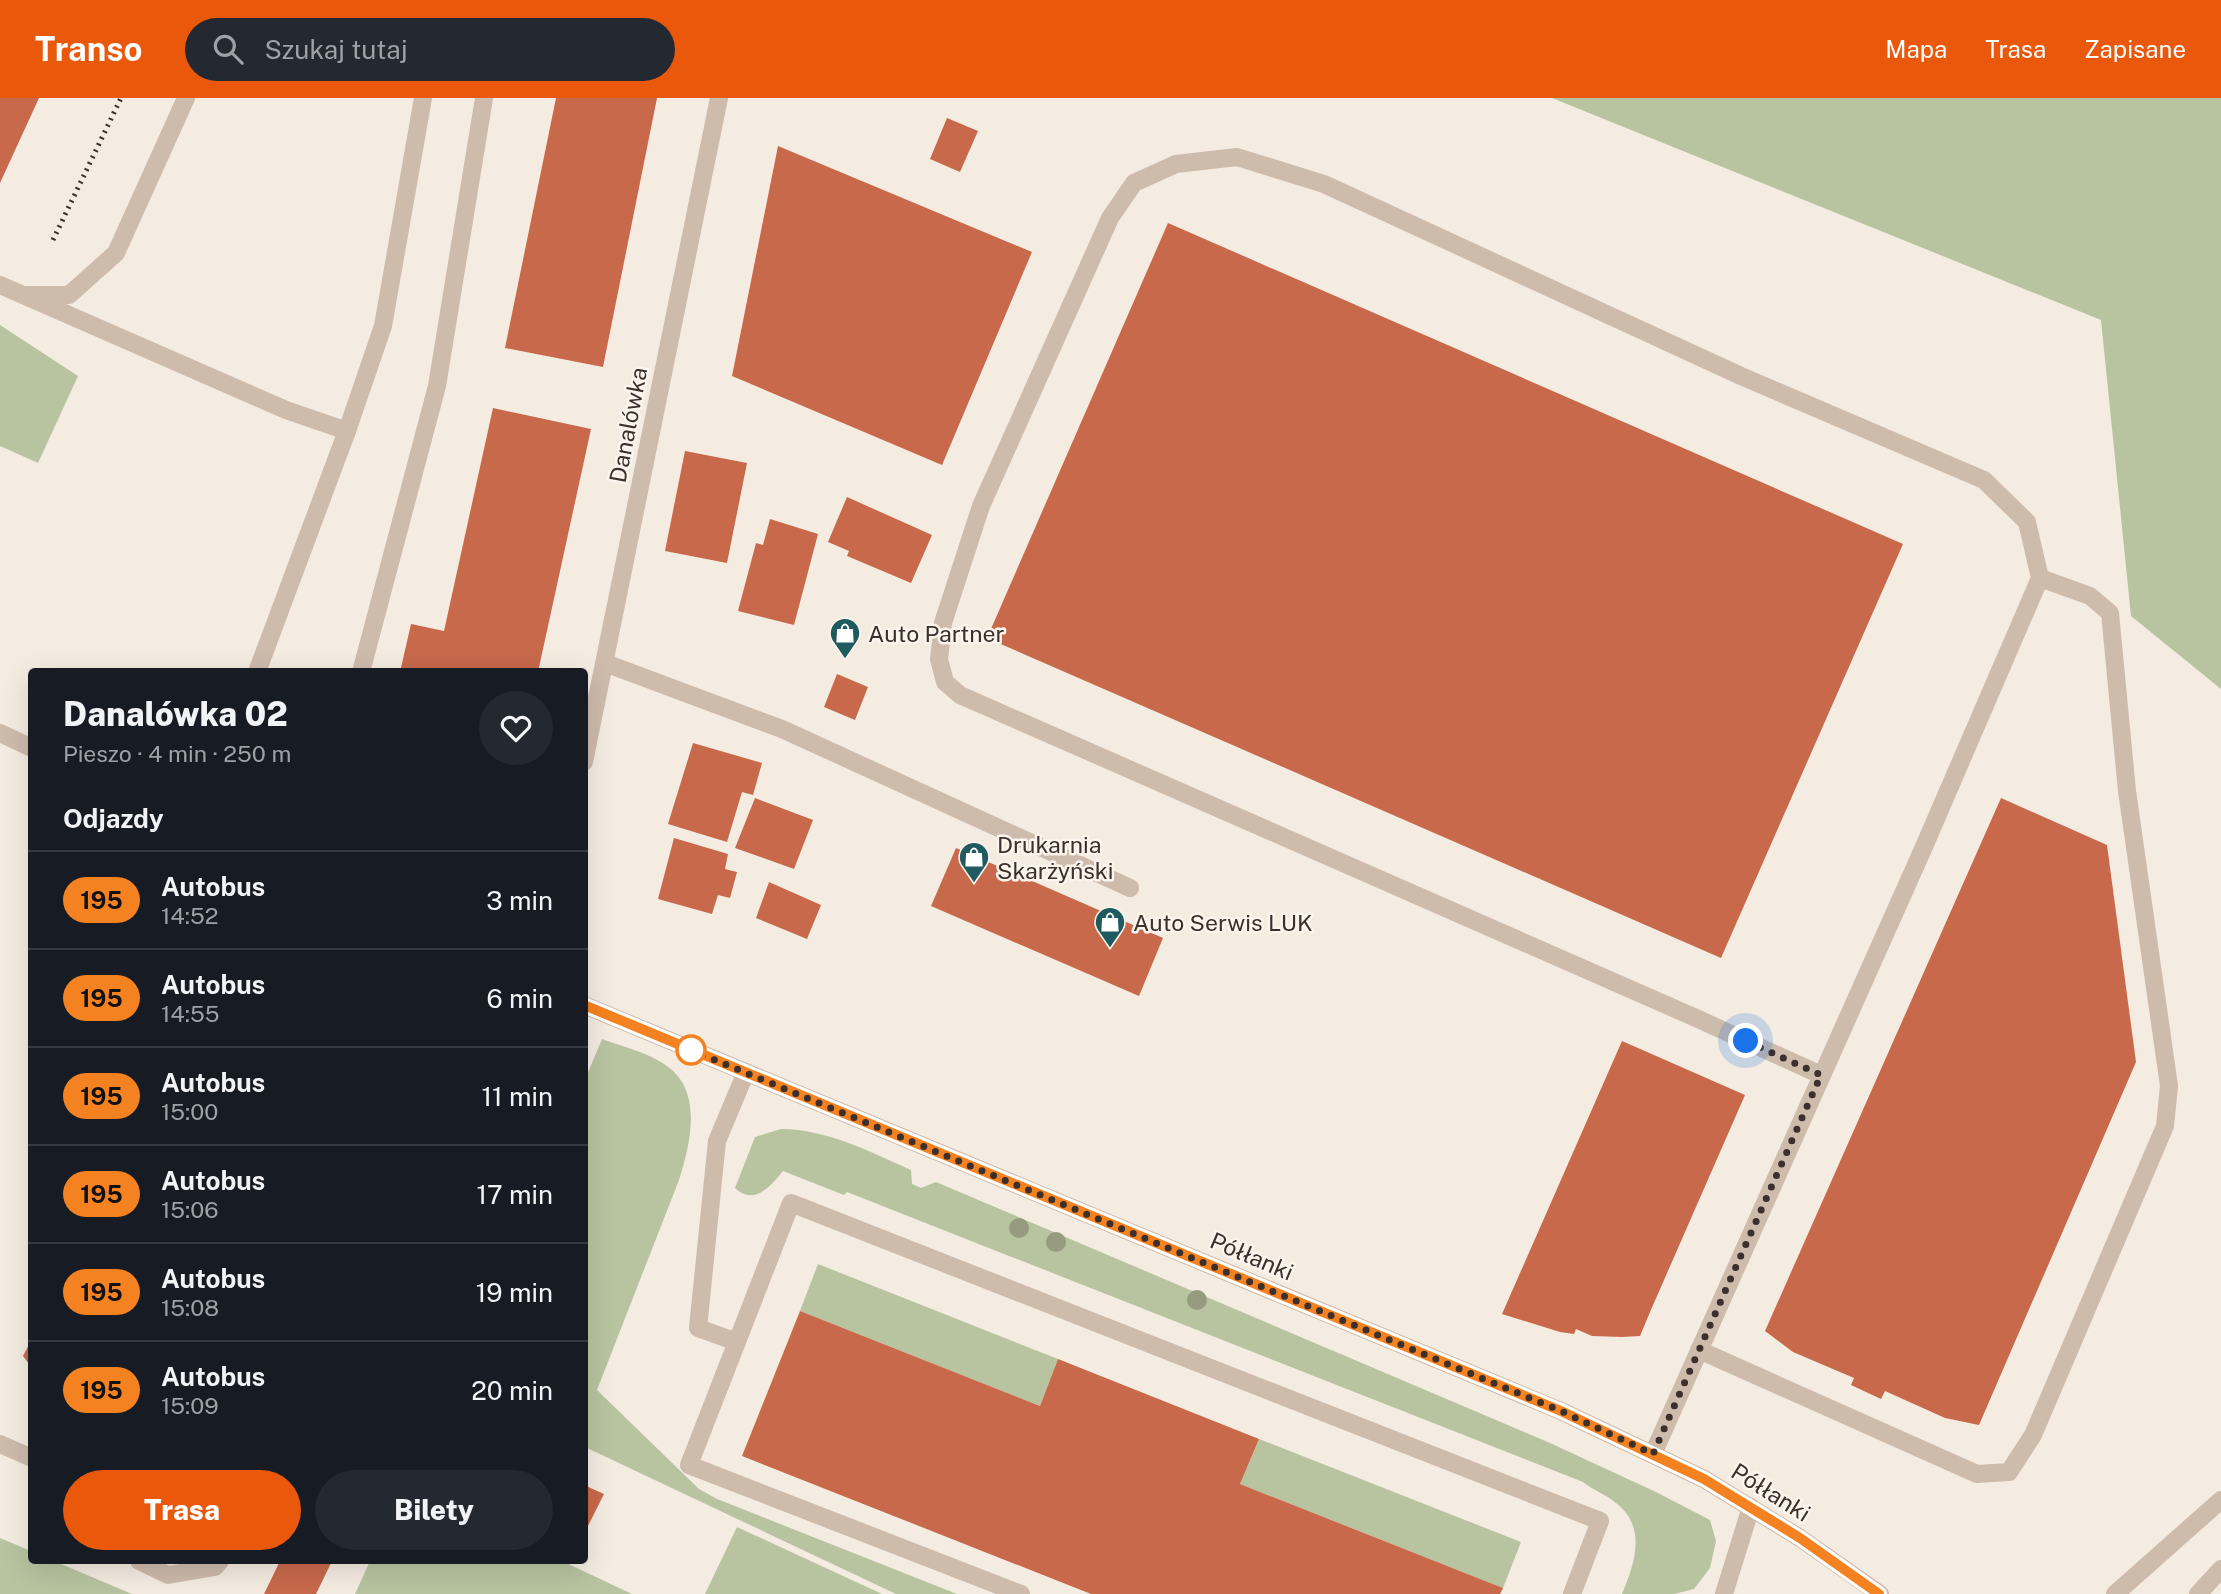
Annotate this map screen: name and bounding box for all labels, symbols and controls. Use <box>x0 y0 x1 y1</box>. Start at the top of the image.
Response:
search box <box>185 18 675 81</box>
text: Transo <box>35 30 143 68</box>
icon: search <box>209 30 247 68</box>
text: Szukaj tutaj <box>265 34 408 65</box>
text: Mapa <box>1885 35 1947 63</box>
text: Trasa <box>1985 35 2046 63</box>
text: Zapisane <box>2084 35 2186 63</box>
street label: Danalówka <box>604 365 652 485</box>
shop icon: Auto Partner <box>828 616 862 660</box>
place label: Auto Partner <box>868 620 1005 647</box>
button: heart <box>479 691 553 765</box>
text: Danalówka 02 <box>63 695 288 733</box>
text: Pieszo · 4 min · 250 m <box>63 740 291 767</box>
text: Odjazdy <box>63 803 164 834</box>
place label: Drukarnia Skarżyński <box>997 831 1113 884</box>
shop icon: Drukarnia Skarżyński <box>957 840 991 884</box>
text: Autobus <box>161 871 265 902</box>
text: 3 min <box>486 885 553 916</box>
text: 195 <box>80 886 123 914</box>
text: 14:52 <box>161 902 218 929</box>
shop icon: Auto Serwis LUK <box>1093 905 1127 949</box>
place label: Auto Serwis LUK <box>1133 909 1313 936</box>
text: Autobus <box>161 969 265 1000</box>
text: 6 min <box>486 983 553 1014</box>
text: 195 <box>80 984 123 1012</box>
text: 14:55 <box>161 1000 219 1027</box>
your location <box>1728 1023 1763 1058</box>
unlabelled marker <box>676 1035 706 1065</box>
text: Autobus <box>161 1067 265 1098</box>
text: 11 min <box>481 1081 553 1112</box>
text: 195 <box>80 1082 123 1110</box>
text: 15:00 <box>161 1098 218 1125</box>
text: Autobus <box>161 1165 265 1196</box>
text: 17 min <box>476 1179 553 1210</box>
text: 195 <box>80 1180 123 1208</box>
text: 15:06 <box>161 1196 219 1223</box>
street label: Półłanki <box>1206 1226 1298 1286</box>
text: Autobus <box>161 1263 265 1294</box>
text: 19 min <box>476 1277 553 1308</box>
text: 195 <box>80 1278 123 1306</box>
text: 15:08 <box>161 1294 219 1321</box>
text: Autobus <box>161 1361 265 1392</box>
text: 20 min <box>471 1375 553 1406</box>
text: 195 <box>80 1376 123 1404</box>
text: 15:09 <box>161 1392 219 1419</box>
street label: Półłanki <box>1727 1457 1815 1527</box>
button: Trasa <box>63 1470 301 1550</box>
button: Bilety <box>315 1470 553 1550</box>

